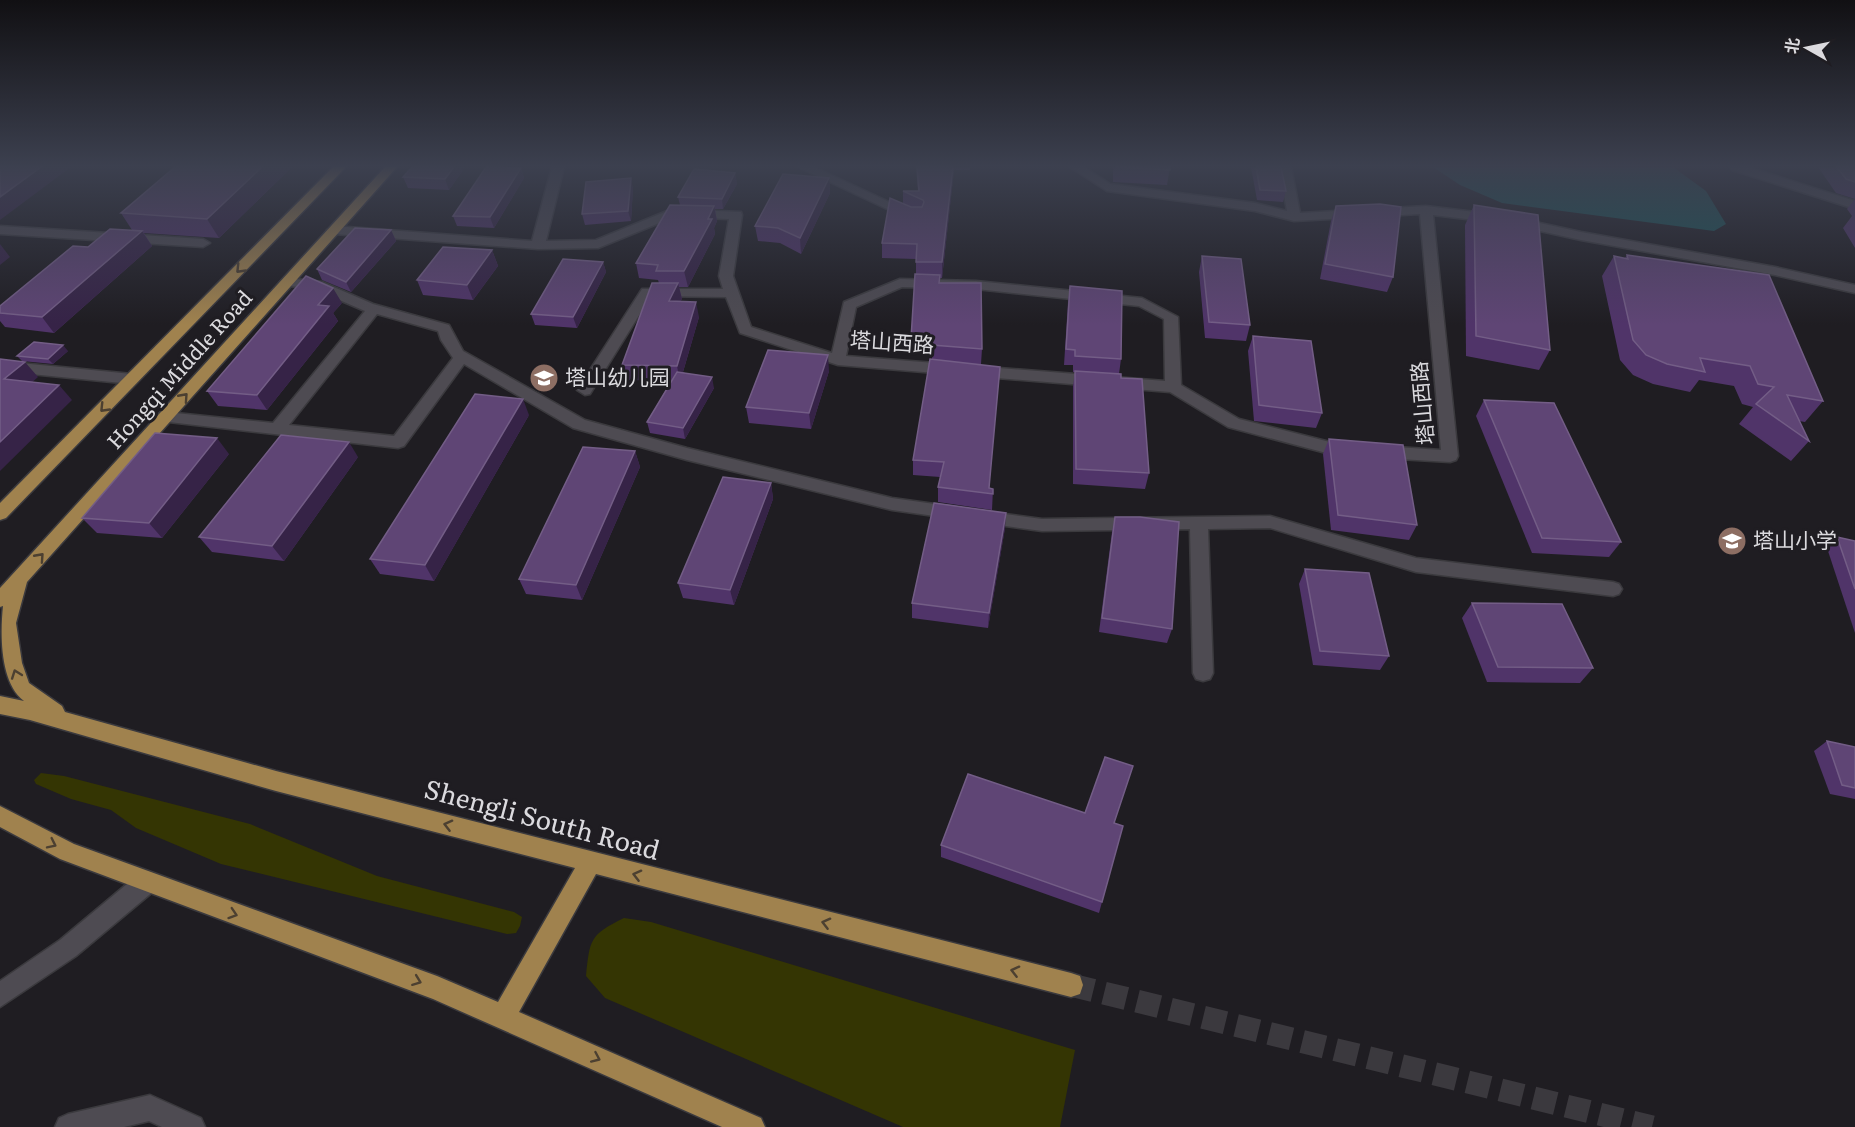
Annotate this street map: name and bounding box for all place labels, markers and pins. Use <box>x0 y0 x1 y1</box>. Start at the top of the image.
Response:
place label: 塔山幼儿园 <box>565 360 670 391</box>
school or university icon: 塔山幼儿园 <box>528 362 560 394</box>
place label: 塔山小学 <box>1753 523 1837 554</box>
school or university icon: 塔山小学 <box>1716 525 1748 557</box>

